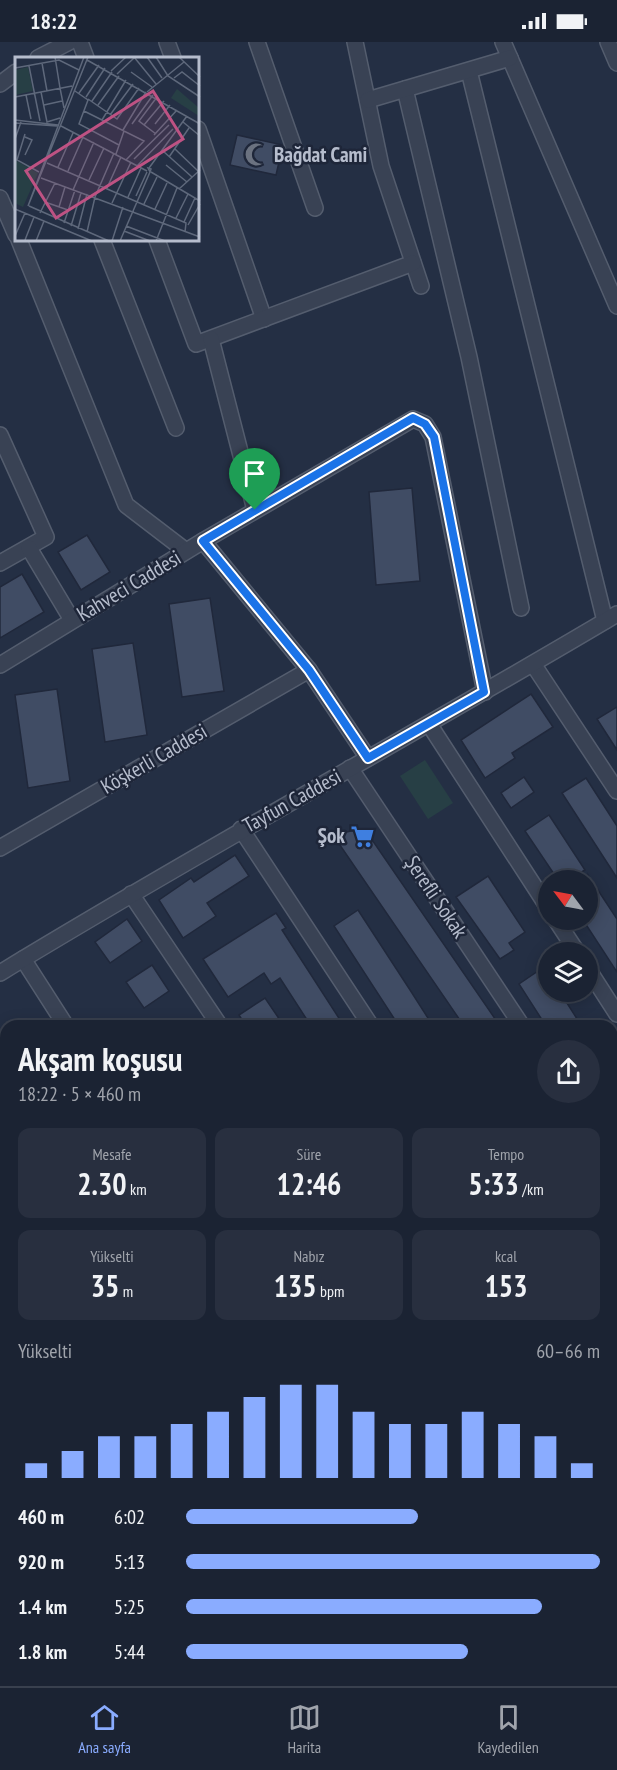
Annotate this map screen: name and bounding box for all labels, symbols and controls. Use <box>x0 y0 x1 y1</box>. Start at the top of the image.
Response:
text: 18:22 <box>30 7 78 35</box>
inset map <box>15 57 200 242</box>
place label: Bağdat Cami <box>274 141 367 168</box>
mosque icon: Bağdat Cami <box>243 142 269 168</box>
pin <box>229 448 280 510</box>
icon: arrive <box>238 457 271 490</box>
street label: Kahveci Caddesi <box>72 544 186 627</box>
street label: Köşkerli Caddesi <box>96 717 212 800</box>
street label: Tayfun Caddesi <box>238 762 346 839</box>
place label: Şok <box>318 822 345 849</box>
supermarket icon: Şok <box>350 823 376 849</box>
street label: Şerefli Sokak <box>399 850 474 943</box>
north arrow <box>538 870 598 930</box>
map controls <box>538 870 598 1002</box>
button: layers <box>538 942 598 1002</box>
text: Akşam koşusu <box>18 1037 182 1080</box>
button: share <box>537 1040 600 1103</box>
text: 18:22 · 5 × 460 m <box>18 1081 141 1107</box>
text: Mesafe <box>92 1144 132 1164</box>
text: Süre <box>297 1144 321 1164</box>
text: Tempo <box>488 1144 524 1164</box>
text: 2.30 <box>77 1164 127 1203</box>
text: 12:46 <box>277 1164 341 1203</box>
text: 5:33 <box>468 1164 519 1203</box>
text: km <box>127 1179 147 1199</box>
text: /km <box>519 1179 544 1199</box>
text: Yükselti <box>90 1246 134 1266</box>
text: Nabız <box>293 1246 325 1266</box>
text: kcal <box>495 1246 517 1266</box>
text: 35 <box>91 1266 119 1305</box>
text: 135 <box>274 1266 317 1305</box>
text: 153 <box>484 1266 528 1305</box>
text: m <box>119 1281 133 1301</box>
text: bpm <box>317 1281 344 1301</box>
text: Yükselti <box>18 1338 72 1364</box>
text: 60–66 m <box>536 1338 600 1364</box>
text: 460 m <box>18 1504 64 1530</box>
text: 6:02 <box>114 1504 145 1530</box>
text: 920 m <box>18 1549 64 1575</box>
text: 5:13 <box>114 1549 145 1575</box>
text: 1.4 km <box>18 1594 67 1620</box>
text: 5:25 <box>114 1594 145 1620</box>
text: 1.8 km <box>18 1639 67 1665</box>
text: 5:44 <box>114 1639 145 1665</box>
tab: Ana sayfa <box>78 1701 131 1757</box>
tab: Harita <box>287 1701 321 1757</box>
tab: Kaydedilen <box>478 1701 539 1757</box>

